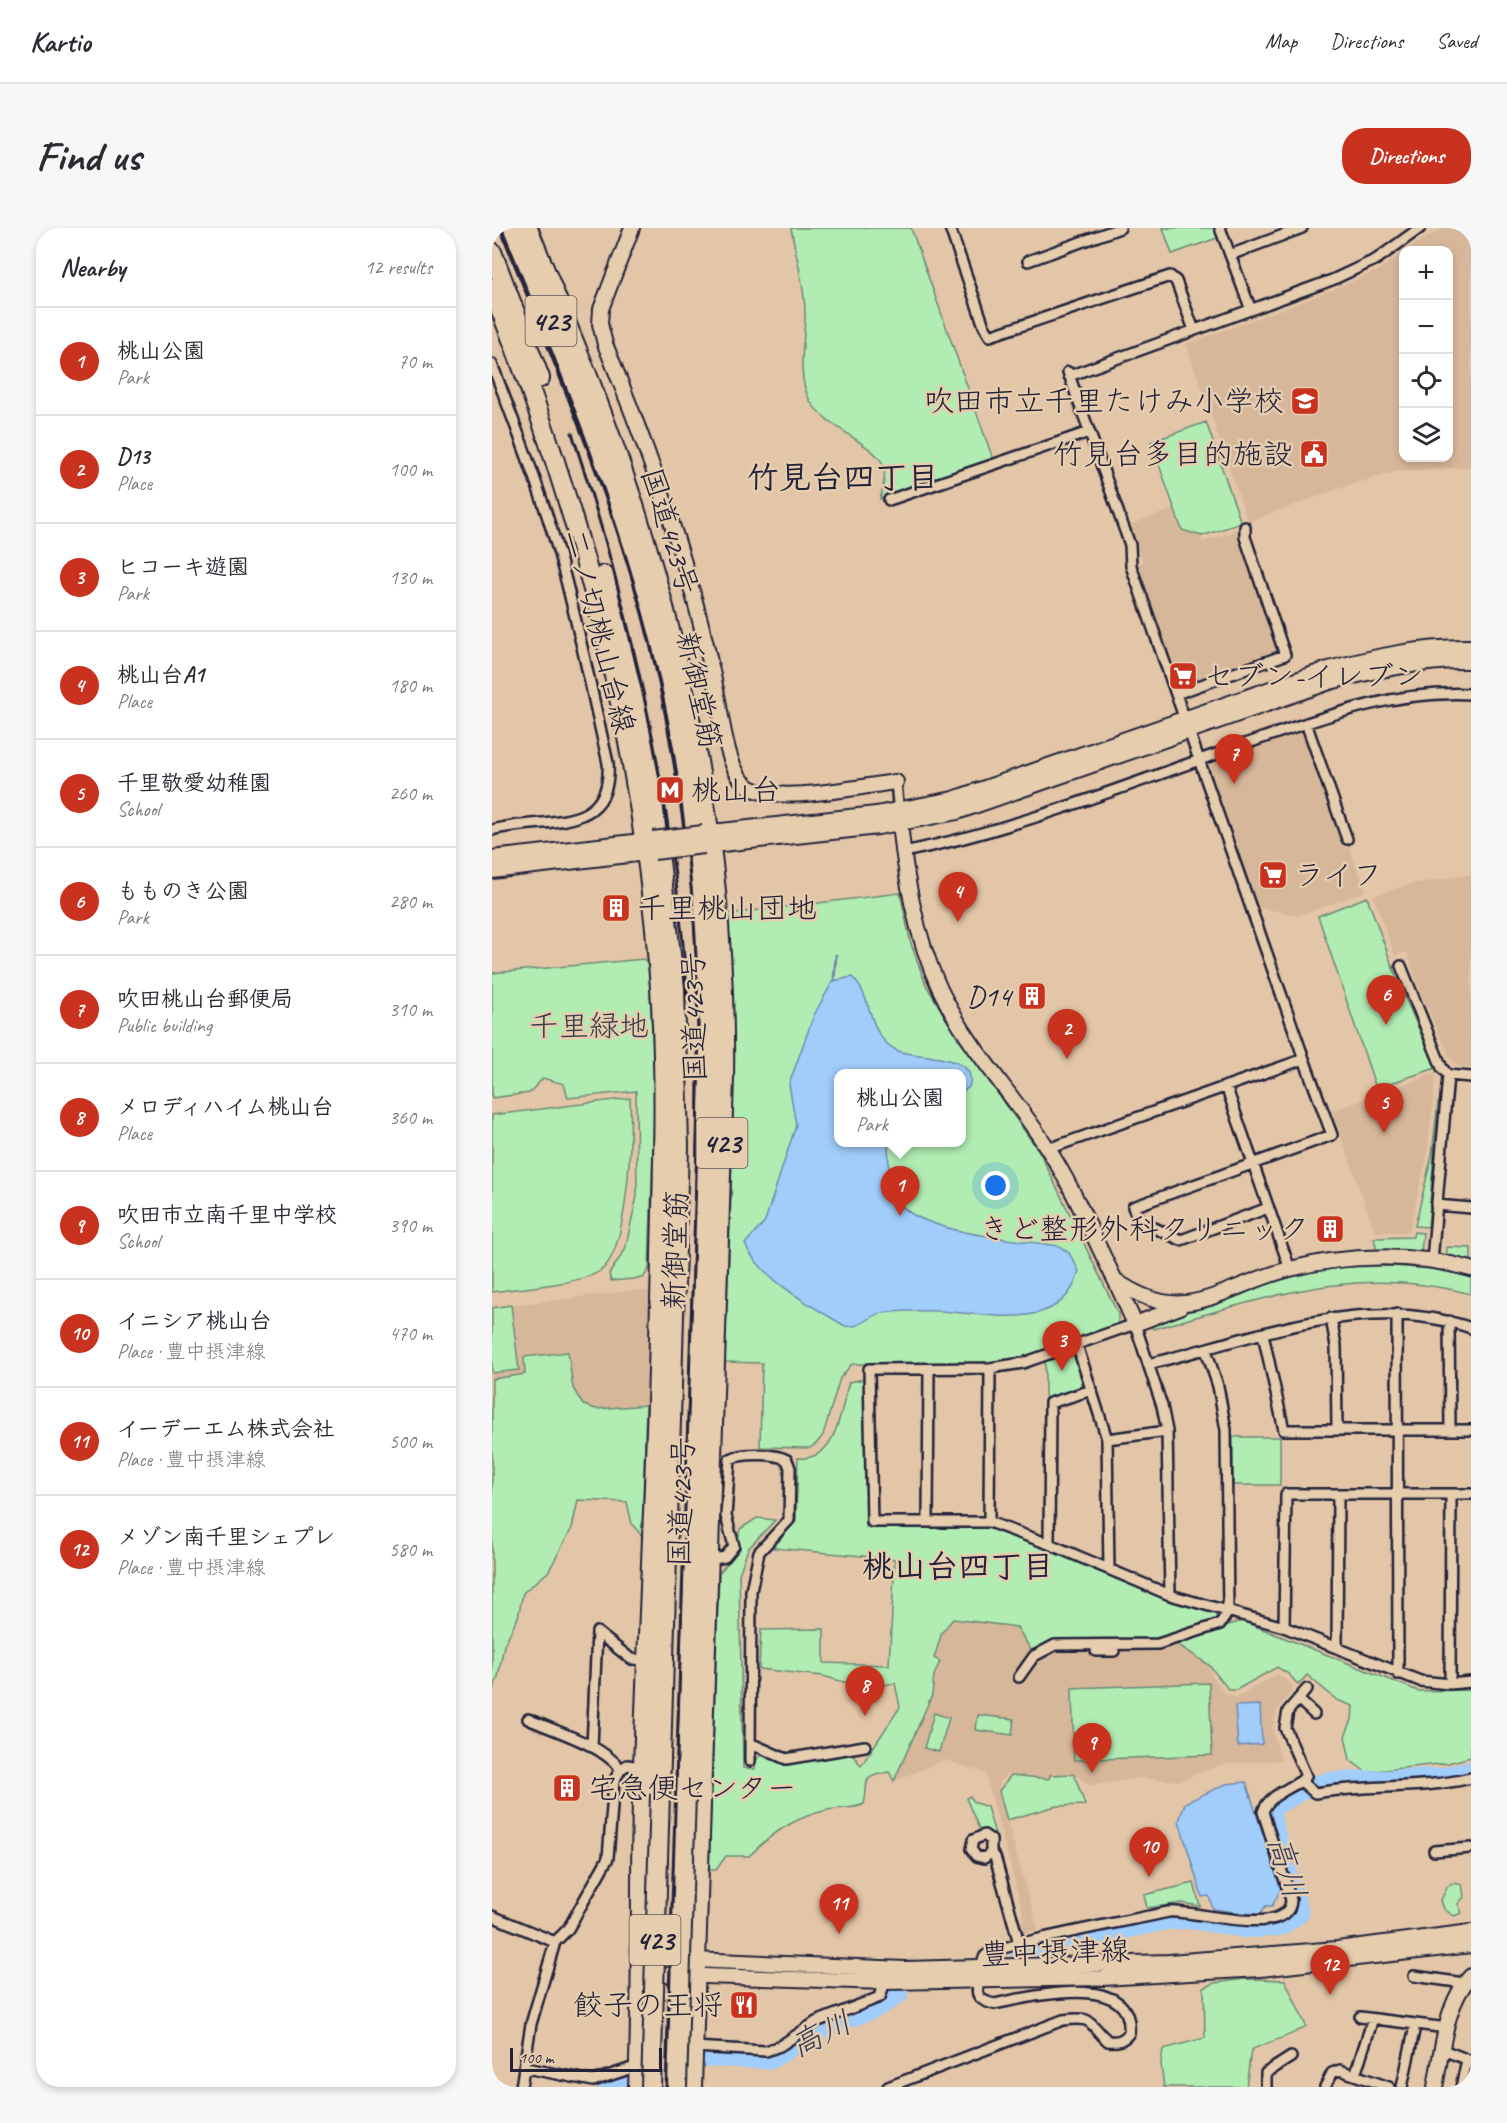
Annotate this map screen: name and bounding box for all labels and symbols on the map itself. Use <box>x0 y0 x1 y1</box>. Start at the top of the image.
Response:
road number: 423 <box>526 296 576 346</box>
place label: 吹田市立千里たけみ小学校 <box>924 382 1284 420</box>
school or university icon: 吹田市立千里たけみ小学校 <box>1289 385 1321 417</box>
place label: 竹見台多目的施設 <box>1053 435 1293 473</box>
public building icon: 竹見台多目的施設 <box>1298 438 1330 470</box>
district label: 竹見台四丁目 <box>747 457 939 498</box>
street label: 国道423号 <box>633 463 707 599</box>
street label: 二ノ切桃山台線 <box>556 525 644 737</box>
street label: 新御堂筋 <box>668 627 730 753</box>
place label: セブン-イレブン <box>1204 657 1424 695</box>
supermarket icon: セブン-イレブン <box>1167 660 1199 692</box>
pin: 7 <box>1214 734 1254 784</box>
place label: 桃山台 <box>691 771 781 809</box>
metro station icon: 桃山台 <box>654 774 686 806</box>
place label: ライフ <box>1294 856 1383 894</box>
supermarket icon: ライフ <box>1257 859 1289 891</box>
pin: 4 <box>938 872 978 922</box>
place label: 千里桃山団地 <box>637 889 817 927</box>
building icon: 千里桃山団地 <box>600 892 632 924</box>
street label: 国道423号 <box>674 951 714 1083</box>
pin: 6 <box>1366 976 1406 1025</box>
place label: D14 <box>967 977 1013 1015</box>
building icon: D14 <box>1016 980 1048 1012</box>
park label: 千里緑地 <box>529 1007 649 1045</box>
pin: 2 <box>1048 1010 1086 1059</box>
pin: 5 <box>1364 1084 1404 1133</box>
road number: 423 <box>696 1118 748 1168</box>
pin: 1 <box>880 1166 920 1216</box>
your location <box>981 1171 1010 1200</box>
street label: 新御堂筋 <box>654 1189 696 1311</box>
place label: きど整形外科クリニック <box>979 1210 1309 1248</box>
building icon: きど整形外科クリニック <box>1314 1213 1346 1245</box>
pin: 3 <box>1042 1322 1082 1371</box>
street label: 国道423号 <box>660 1436 702 1568</box>
district label: 桃山台四丁目 <box>862 1546 1054 1587</box>
pin: 8 <box>846 1666 884 1716</box>
pin: 9 <box>1072 1724 1112 1773</box>
place label: 宅急便センター <box>588 1769 797 1807</box>
building icon: 宅急便センター <box>551 1772 583 1804</box>
pin: 10 <box>1130 1828 1168 1877</box>
water label: 高川 <box>1258 1831 1316 1903</box>
pin: 11 <box>820 1884 858 1934</box>
road number: 423 <box>630 1915 680 1965</box>
street label: 豊中摂津線 <box>979 1930 1131 1974</box>
pin: 12 <box>1310 1946 1350 1995</box>
place label: 餃子の王将 <box>573 1986 723 2024</box>
restaurant icon: 餃子の王将 <box>728 1989 760 2021</box>
water label: 高川 <box>783 2002 859 2066</box>
scale bar <box>510 2045 662 2072</box>

